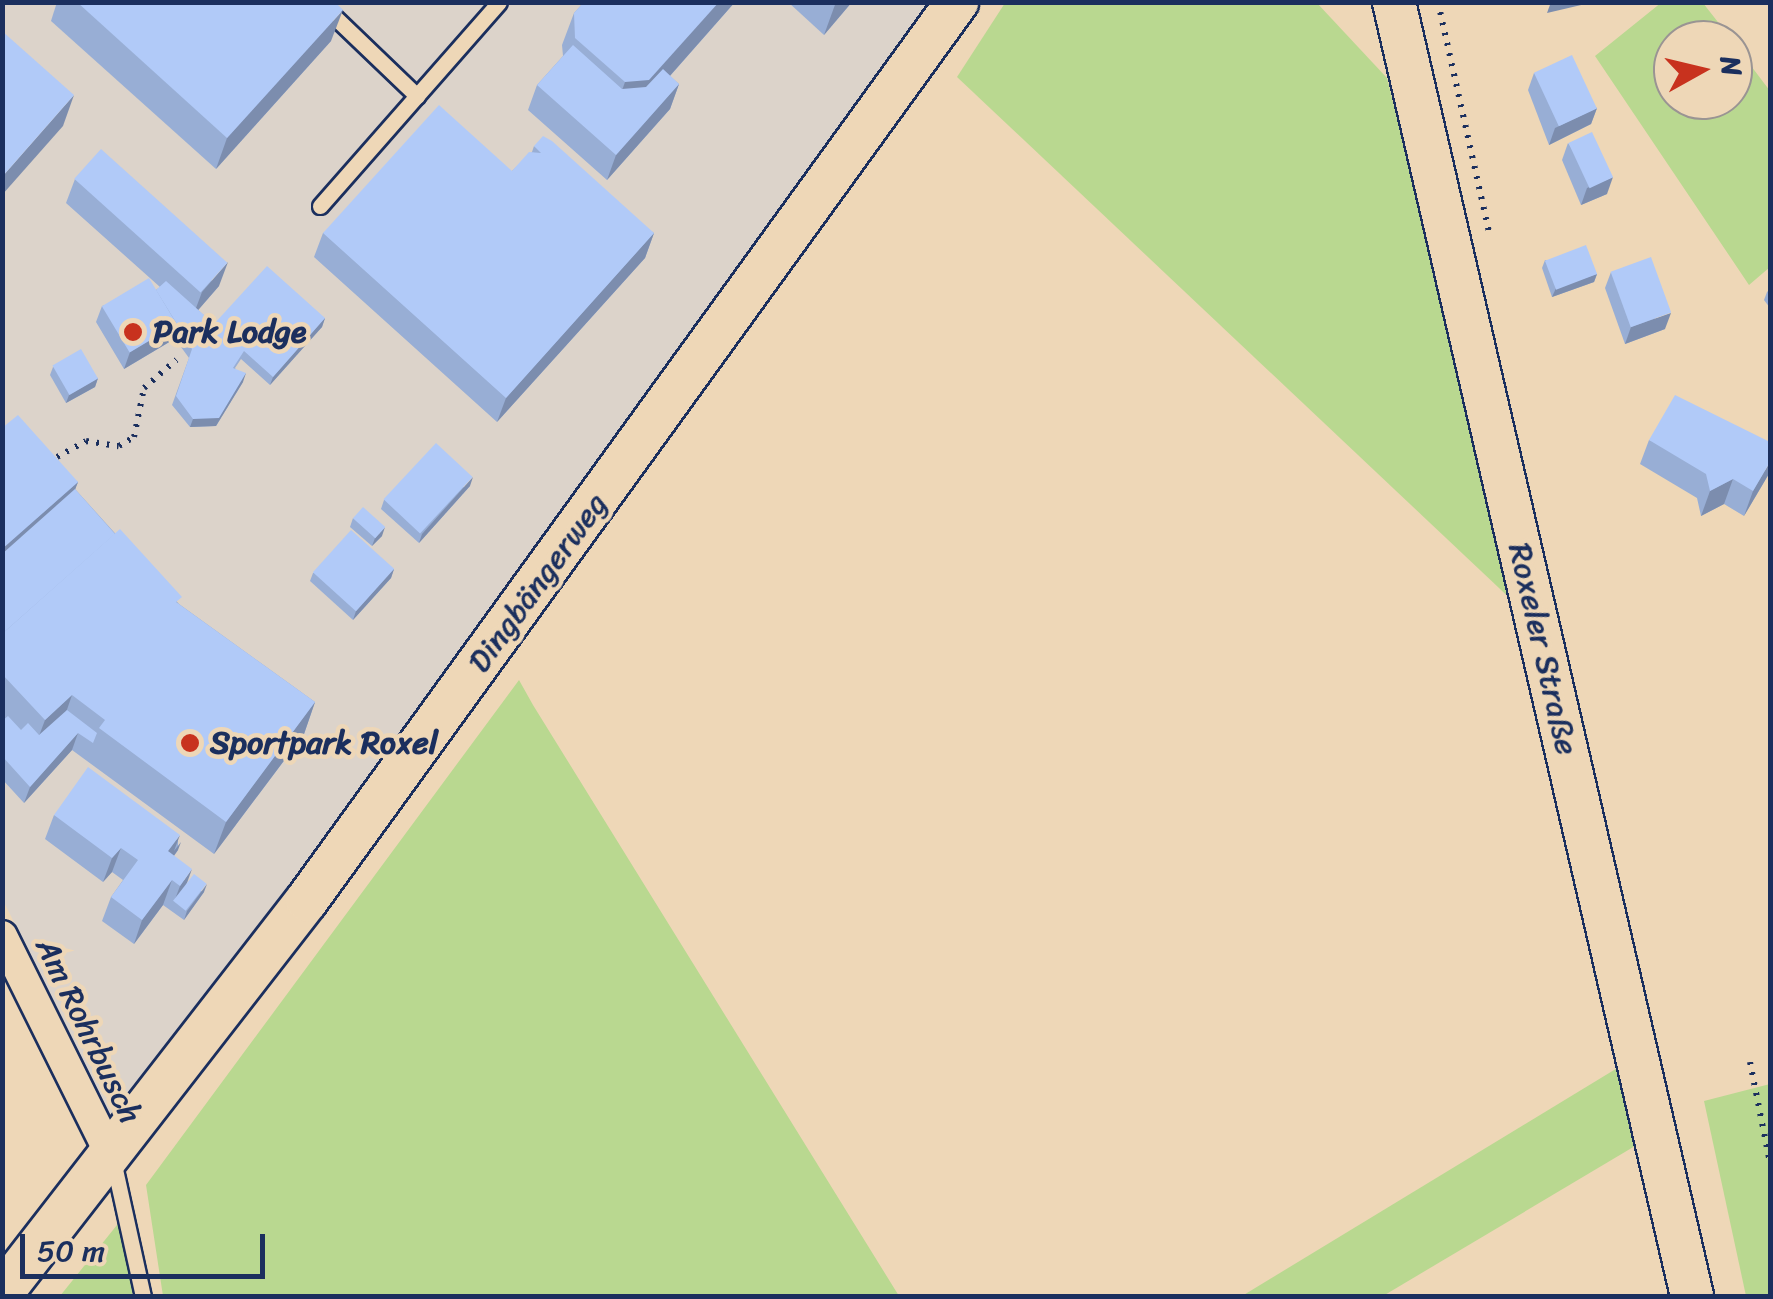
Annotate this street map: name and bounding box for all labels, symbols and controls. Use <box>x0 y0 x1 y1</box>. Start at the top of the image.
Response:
north arrow <box>1653 20 1753 120</box>
text: N <box>1706 53 1757 79</box>
place label: Park Lodge <box>153 313 307 351</box>
marker: Park Lodge <box>122 321 144 343</box>
street label: Dingbängerweg <box>460 486 616 680</box>
street label: Roxeler Straße <box>1500 539 1586 759</box>
place label: Sportpark Roxel <box>210 724 438 762</box>
marker: Sportpark Roxel <box>179 732 201 754</box>
street label: Am Rohrbusch <box>27 932 149 1130</box>
scale bar <box>25 1214 270 1276</box>
text: 50 m <box>37 1224 105 1278</box>

